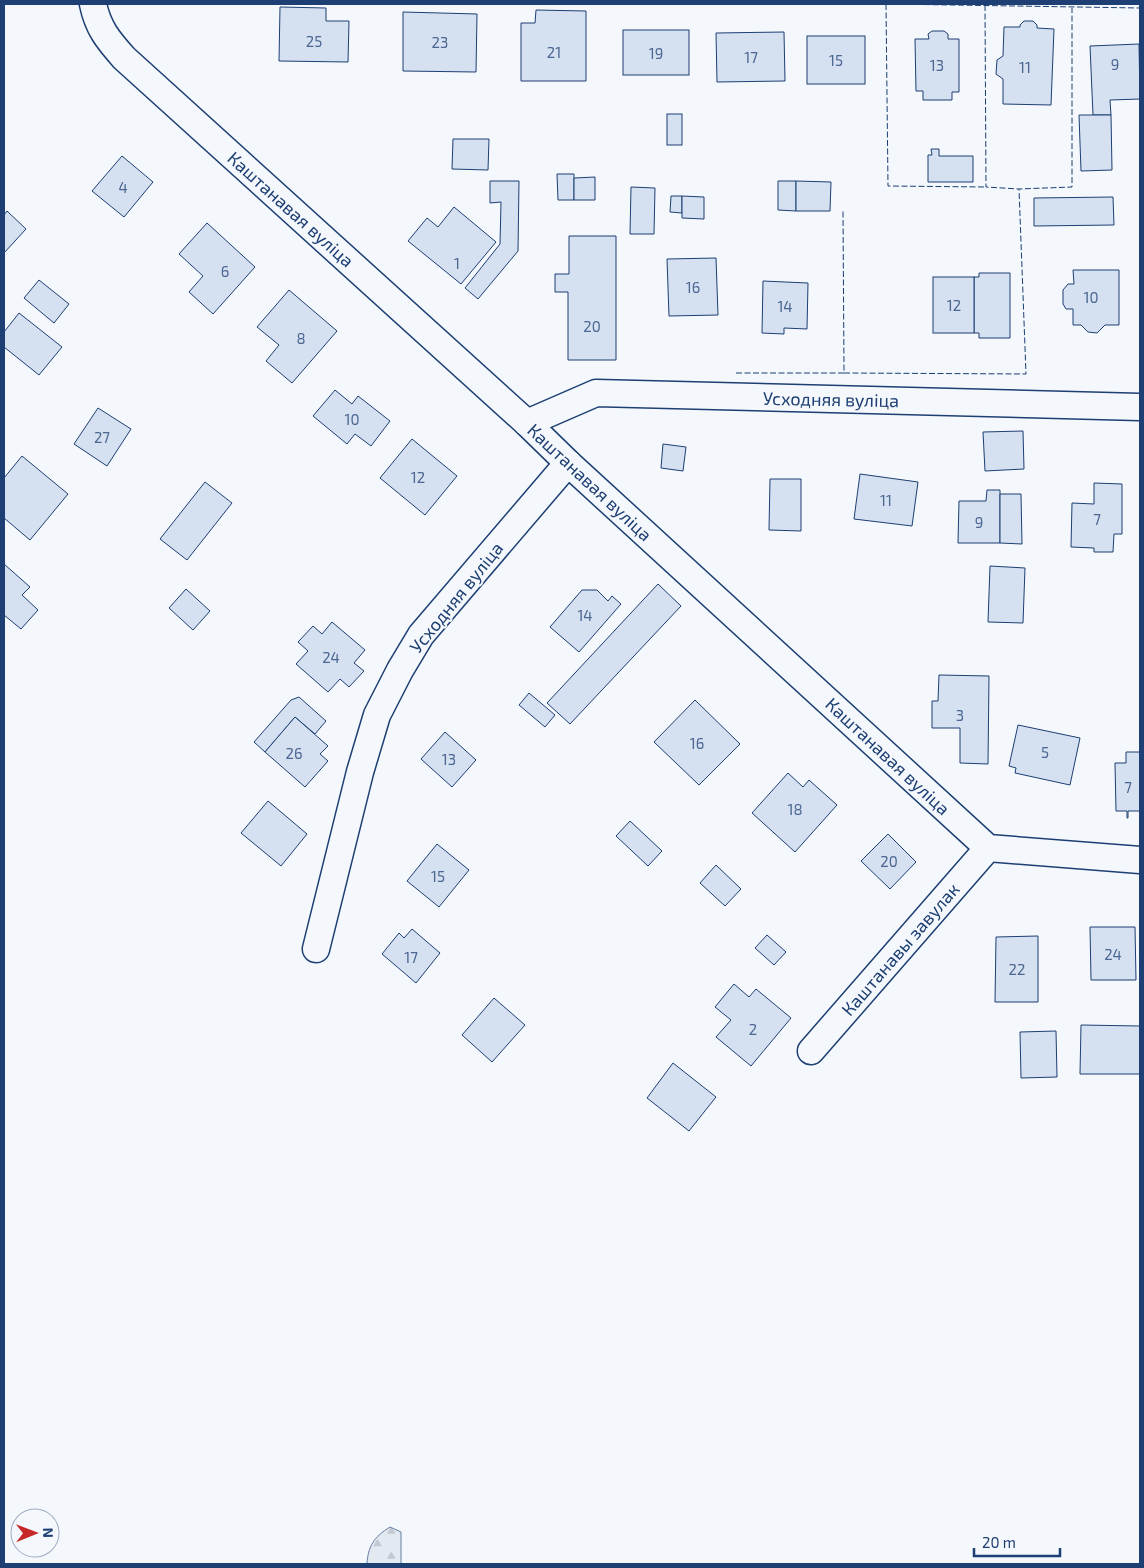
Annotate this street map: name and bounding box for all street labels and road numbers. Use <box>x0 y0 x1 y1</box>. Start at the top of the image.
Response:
street label: Каштанавая вуліца <box>223 147 359 271</box>
street label: Усходняя вуліца <box>763 387 899 411</box>
street label: Каштанавая вуліца <box>523 419 657 545</box>
street label: Усходняя вуліца <box>405 537 507 657</box>
street label: Каштанавая вуліца <box>821 693 955 819</box>
street label: Каштанавы завулак <box>836 878 964 1020</box>

